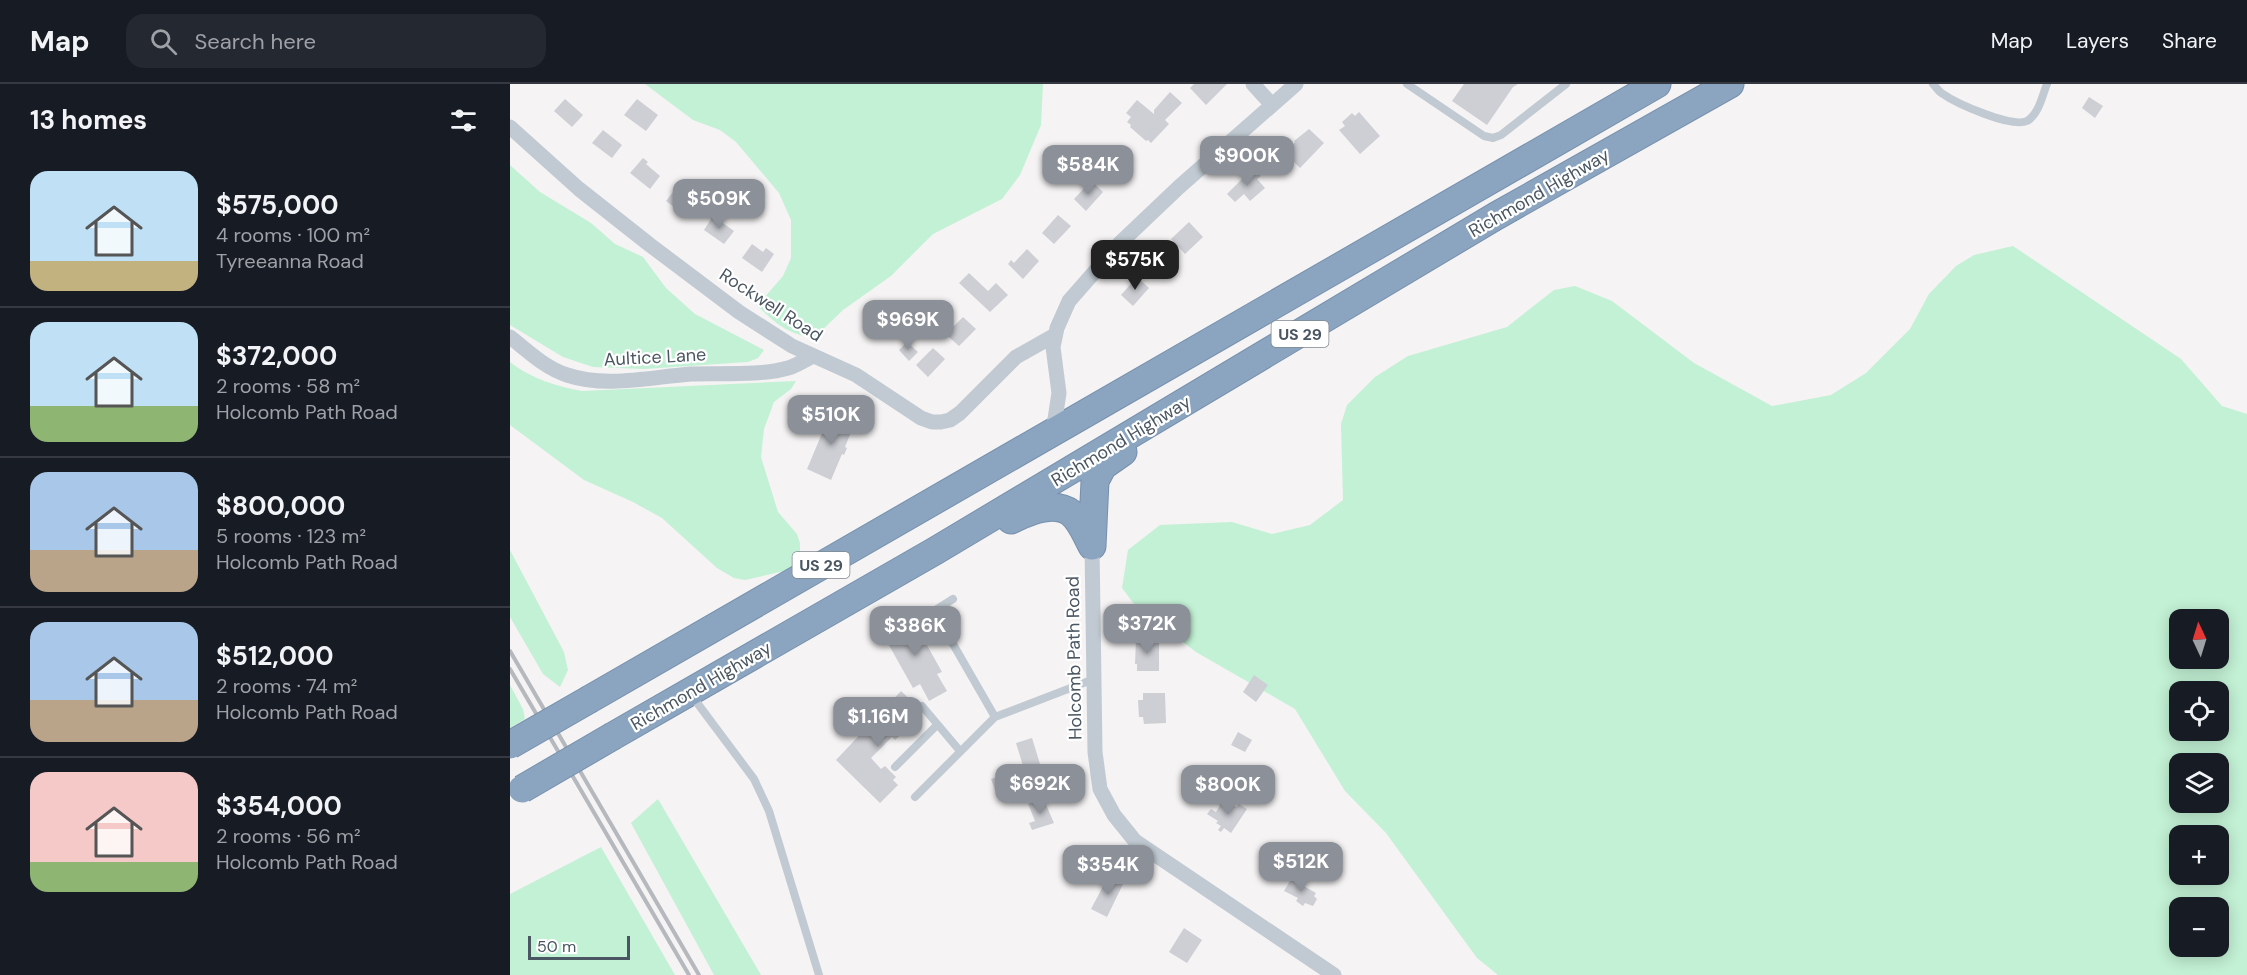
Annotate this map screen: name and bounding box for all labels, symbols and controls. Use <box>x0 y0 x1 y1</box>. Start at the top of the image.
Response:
search box <box>126 14 546 68</box>
text: Map <box>30 23 90 60</box>
icon: search <box>147 25 180 58</box>
text: Search here <box>195 27 316 56</box>
text: Map <box>1991 27 2033 55</box>
text: Layers <box>2066 27 2129 55</box>
text: Share <box>2162 27 2217 55</box>
text: 13 homes <box>30 103 147 137</box>
icon: filters <box>447 104 480 137</box>
pin: $900K <box>1205 136 1289 187</box>
text: $900K <box>1214 142 1280 168</box>
street label: Richmond Highway <box>1464 143 1614 243</box>
pin: $584K <box>1046 145 1130 196</box>
text: $584K <box>1056 151 1120 177</box>
pin: $509K <box>677 179 761 230</box>
text: $509K <box>687 185 751 211</box>
text: $575,000 <box>216 188 339 222</box>
icon: home <box>78 195 150 267</box>
text: 4 rooms · 100 m² <box>216 222 370 248</box>
pin: $575K <box>1093 240 1177 291</box>
text: $575K <box>1105 246 1165 272</box>
text: Tyreeanna Road <box>216 248 364 274</box>
street label: Rockwell Road <box>715 263 827 347</box>
pin: $969K <box>866 300 950 351</box>
text: $969K <box>877 306 939 332</box>
road number: US 29 <box>1272 321 1328 347</box>
text: $372,000 <box>216 339 337 373</box>
street label: Aultice Lane <box>603 342 707 372</box>
icon: home <box>78 346 150 418</box>
text: 2 rooms · 58 m² <box>216 373 360 399</box>
street label: Richmond Highway <box>1047 390 1195 492</box>
pin: $510K <box>789 395 873 446</box>
text: Holcomb Path Road <box>216 399 398 425</box>
text: $510K <box>802 401 860 427</box>
text: $800,000 <box>216 489 345 523</box>
icon: home <box>78 496 150 568</box>
text: 5 rooms · 123 m² <box>216 523 366 549</box>
text: Holcomb Path Road <box>216 549 398 575</box>
road number: US 29 <box>792 552 850 578</box>
street label: Holcomb Path Road <box>1061 576 1087 740</box>
pin: $372K <box>1105 604 1189 655</box>
pin: $386K <box>873 606 957 657</box>
north arrow <box>2169 609 2229 669</box>
map controls <box>2169 609 2229 957</box>
text: $372K <box>1117 610 1177 636</box>
text: $386K <box>884 612 946 638</box>
street label: Richmond Highway <box>626 636 776 736</box>
text: $512,000 <box>216 639 334 673</box>
icon: home <box>78 646 150 718</box>
text: 2 rooms · 74 m² <box>216 673 357 699</box>
button: locate <box>2169 681 2229 741</box>
pin: $1.16M <box>829 697 927 748</box>
text: Holcomb Path Road <box>216 699 398 725</box>
text: $1.16M <box>847 703 909 729</box>
button: layers <box>2169 753 2229 813</box>
pin: $692K <box>998 764 1082 815</box>
pin: $800K <box>1186 765 1270 816</box>
text: $692K <box>1009 770 1071 796</box>
text: $800K <box>1195 771 1261 797</box>
text: $354,000 <box>216 789 342 823</box>
icon: home <box>78 796 150 868</box>
text: 2 rooms · 56 m² <box>216 823 361 849</box>
button: + <box>2169 825 2229 885</box>
pin: $512K <box>1259 842 1343 893</box>
pin: $354K <box>1066 845 1150 896</box>
text: $512K <box>1273 848 1329 874</box>
text: Holcomb Path Road <box>216 849 398 875</box>
text: $354K <box>1077 851 1139 877</box>
button: − <box>2169 897 2229 957</box>
scale bar <box>528 933 630 960</box>
text: 50 m <box>537 936 576 957</box>

